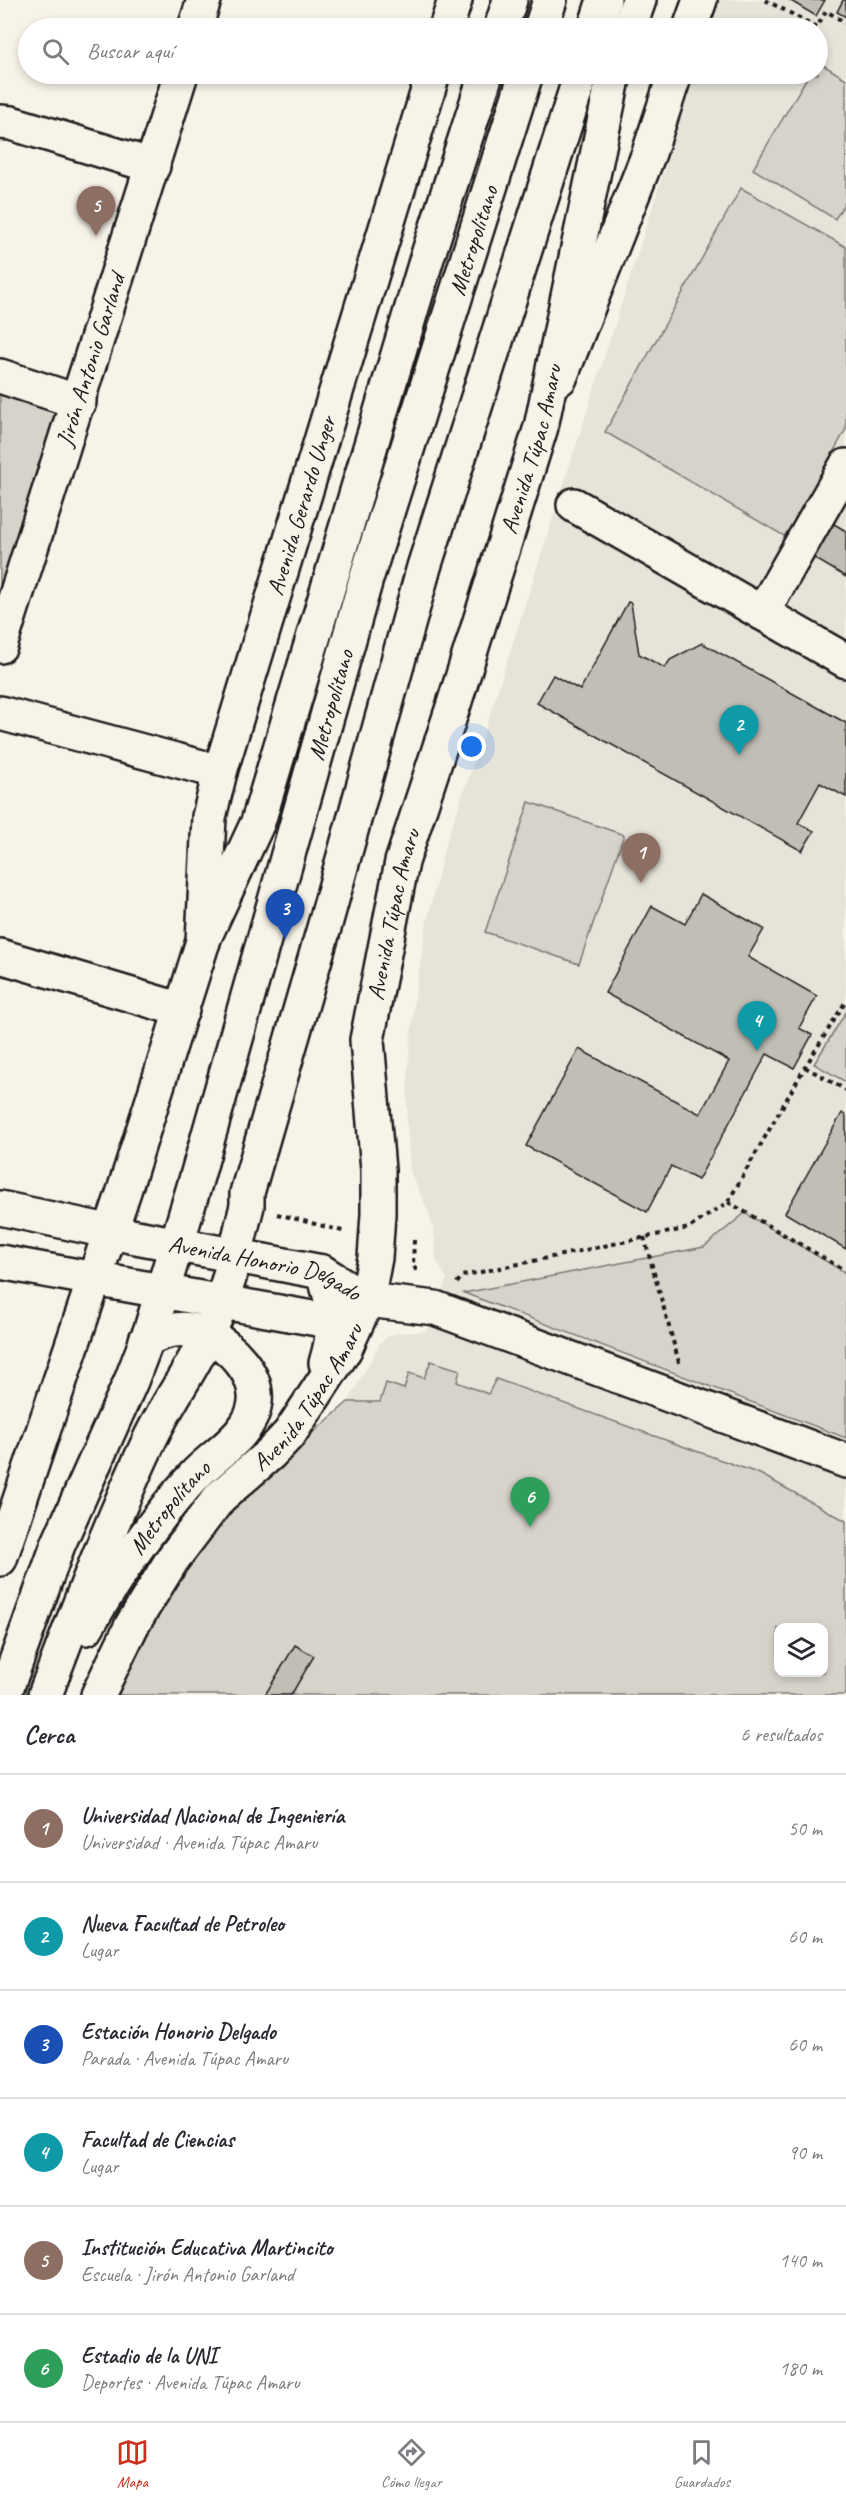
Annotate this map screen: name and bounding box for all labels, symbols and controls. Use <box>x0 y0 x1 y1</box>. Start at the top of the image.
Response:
search box <box>18 18 828 84</box>
icon: search <box>39 35 72 68</box>
text: Buscar aquí <box>87 37 173 65</box>
street label: Metropolitano <box>442 181 505 299</box>
pin: 5 <box>76 186 116 236</box>
street label: Jirón Antonio Garland <box>49 266 133 451</box>
street label: Avenida Túpac Amaru <box>493 360 569 537</box>
street label: Avenida Gerardo Unger <box>260 410 343 599</box>
street label: Metropolitano <box>301 645 361 763</box>
pin: 2 <box>720 706 758 755</box>
your location <box>457 732 486 761</box>
street label: Avenida Túpac Amaru <box>360 823 428 1003</box>
pin: 1 <box>622 834 660 883</box>
pin: 3 <box>266 890 304 939</box>
pin: 4 <box>738 1002 777 1051</box>
street label: Avenida Honorio Delgado <box>166 1228 368 1308</box>
street label: Avenida Túpac Amaru <box>246 1317 370 1477</box>
street label: Metropolitano <box>122 1452 217 1560</box>
pin: 6 <box>510 1478 550 1527</box>
map controls <box>774 1623 828 1677</box>
button: layers <box>774 1623 828 1677</box>
text: Cerca <box>24 1718 74 1751</box>
text: 6 resultados <box>740 1722 822 1747</box>
text: Universidad Nacional de Ingeniería <box>81 1802 344 1830</box>
text: 1 <box>39 1816 48 1841</box>
text: 50 m <box>788 1816 822 1841</box>
text: Universidad · Avenida Túpac Amaru <box>81 1830 317 1855</box>
text: Nueva Facultad de Petroleo <box>81 1910 284 1938</box>
text: 2 <box>39 1924 48 1949</box>
text: 60 m <box>788 1924 822 1949</box>
text: Lugar <box>81 1938 118 1963</box>
text: Estación Honorio Delgado <box>81 2018 276 2046</box>
text: 3 <box>39 2032 48 2057</box>
text: 60 m <box>788 2032 822 2057</box>
text: Parada · Avenida Túpac Amaru <box>81 2046 288 2071</box>
text: Facultad de Ciencias <box>81 2126 234 2154</box>
text: 4 <box>39 2140 48 2165</box>
text: 90 m <box>788 2140 822 2165</box>
text: Lugar <box>81 2154 118 2179</box>
text: Institución Educativa Martincito <box>81 2234 333 2262</box>
text: 5 <box>39 2248 48 2273</box>
text: 140 m <box>779 2248 822 2273</box>
text: Escuela · Jirón Antonio Garland <box>81 2262 294 2287</box>
text: Estadio de la UNI <box>81 2342 217 2370</box>
text: 6 <box>39 2356 48 2381</box>
text: 180 m <box>779 2356 822 2381</box>
text: Deportes · Avenida Túpac Amaru <box>81 2370 300 2395</box>
tab: Mapa <box>116 2436 149 2492</box>
tab: Cómo llegar <box>381 2436 442 2492</box>
tab: Guardados <box>674 2436 730 2492</box>

